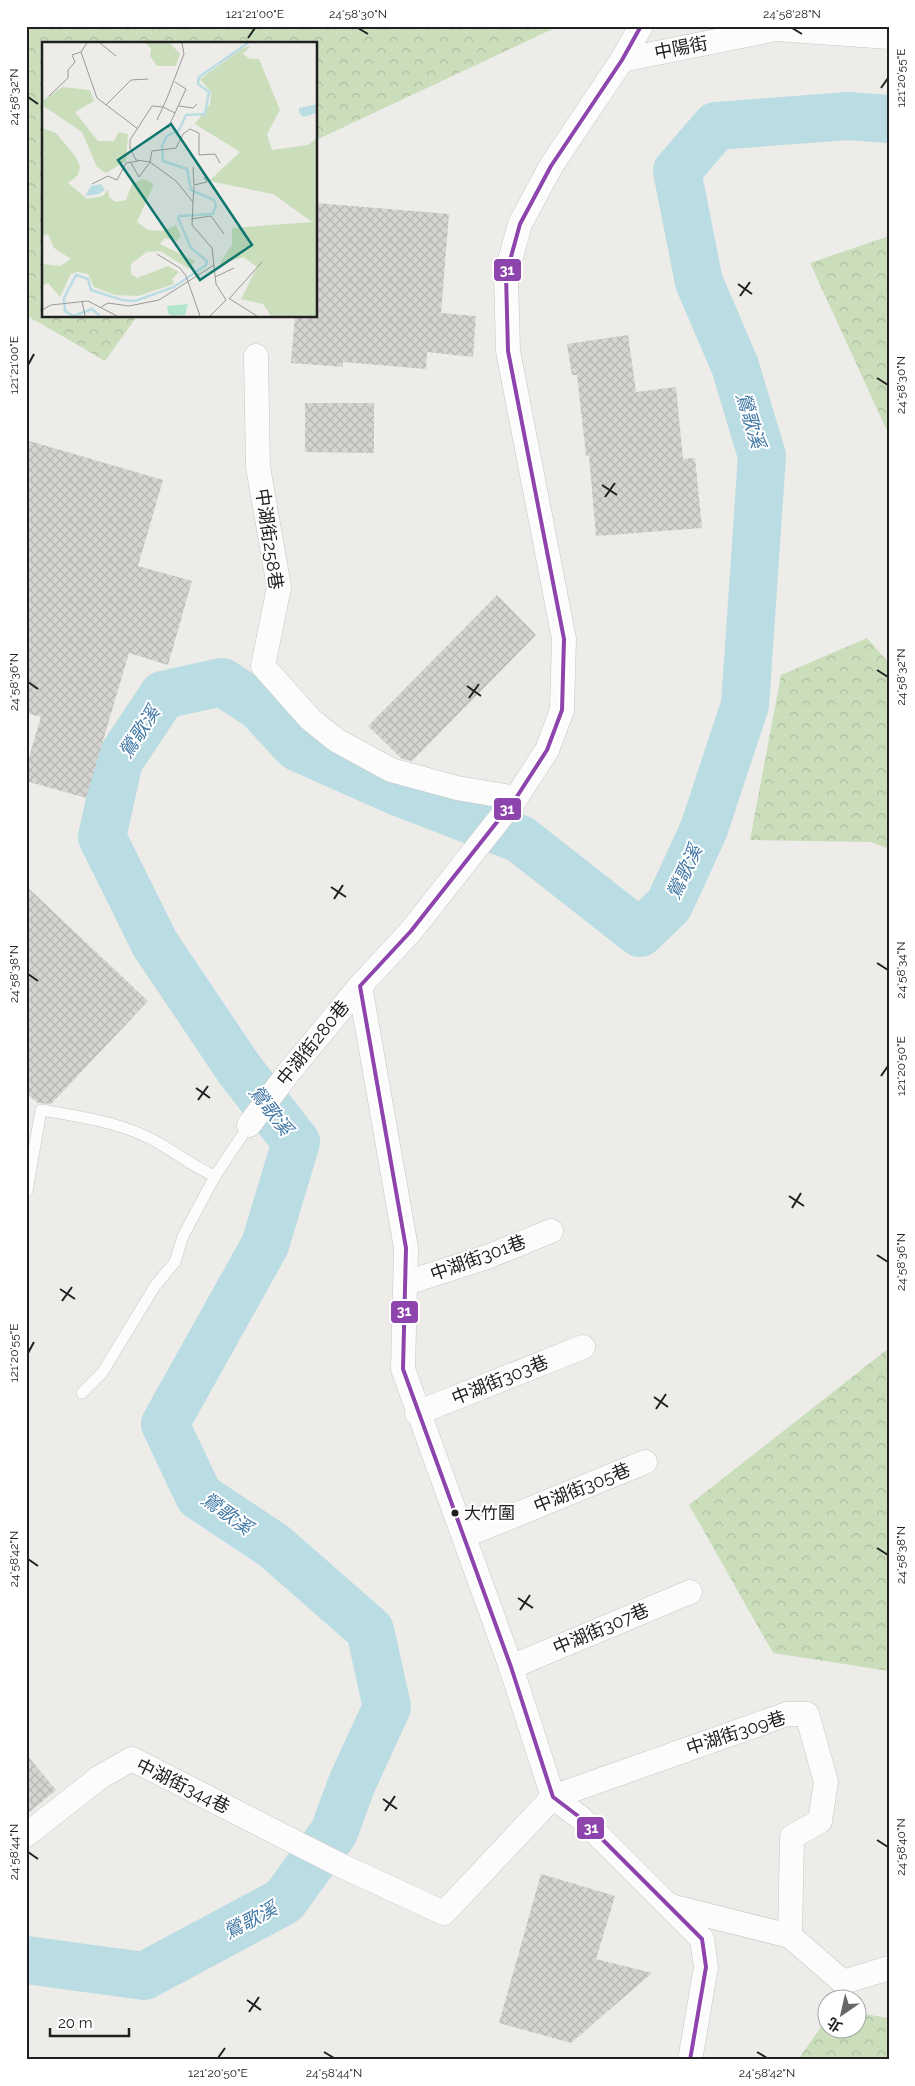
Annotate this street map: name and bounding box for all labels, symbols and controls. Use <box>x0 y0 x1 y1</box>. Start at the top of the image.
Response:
text: 121°21'00"E <box>226 7 284 21</box>
text: 24°58'30"N <box>329 7 387 21</box>
text: 24°58'28"N <box>763 7 821 21</box>
street label: 中陽街 <box>652 32 709 63</box>
inset map <box>42 42 318 318</box>
text: 121°20'55"E <box>894 48 908 108</box>
text: 24°58'32"N <box>7 69 21 126</box>
line badge: 31 <box>493 258 522 282</box>
text: 31 <box>500 262 514 278</box>
text: 121°21'00"E <box>7 336 21 394</box>
text: 24°58'30"N <box>894 356 908 414</box>
water label: 鶯歌溪 <box>732 390 771 453</box>
street label: 中湖街258巷 <box>252 487 287 591</box>
text: 24°58'32"N <box>894 649 908 706</box>
text: 24°58'36"N <box>7 653 21 711</box>
water label: 鶯歌溪 <box>114 700 165 762</box>
line badge: 31 <box>493 797 522 821</box>
text: 31 <box>500 801 514 817</box>
water label: 鶯歌溪 <box>662 839 707 902</box>
text: 24°58'34"N <box>894 941 908 999</box>
text: 24°58'38"N <box>7 945 21 1003</box>
street label: 中湖街280巷 <box>272 996 353 1089</box>
text: 121°20'50"E <box>894 1036 908 1096</box>
water label: 鶯歌溪 <box>245 1081 299 1142</box>
street label: 中湖街301巷 <box>427 1231 529 1285</box>
text: 24°58'36"N <box>894 1233 908 1291</box>
line badge: 31 <box>390 1300 419 1324</box>
text: 31 <box>397 1303 411 1319</box>
text: 121°20'55"E <box>7 1323 21 1383</box>
street label: 中湖街303巷 <box>448 1351 551 1408</box>
street label: 中湖街305巷 <box>530 1459 633 1516</box>
water label: 鶯歌溪 <box>197 1487 259 1540</box>
place label: 大竹圍 <box>464 1503 515 1523</box>
marker: 大竹圍 <box>450 1508 460 1518</box>
text: 24°58'38"N <box>894 1526 908 1584</box>
text: 24°58'42"N <box>7 1531 21 1587</box>
street label: 中湖街307巷 <box>550 1599 652 1658</box>
street label: 中湖街309巷 <box>684 1707 788 1758</box>
street label: 中湖街344巷 <box>133 1754 233 1817</box>
line badge: 31 <box>576 1816 605 1840</box>
text: 24°58'40"N <box>894 1818 908 1876</box>
text: 31 <box>584 1820 598 1836</box>
text: 24°58'44"N <box>7 1824 21 1880</box>
water label: 鶯歌溪 <box>220 1896 283 1943</box>
north arrow <box>818 1988 868 2038</box>
scale bar <box>50 2006 129 2038</box>
text: 20 m <box>58 2014 93 2032</box>
text: 北 <box>824 2014 845 2035</box>
text: 121°20'50"E <box>188 2066 248 2080</box>
text: 24°58'44"N <box>306 2066 362 2080</box>
text: 24°58'42"N <box>739 2066 795 2080</box>

